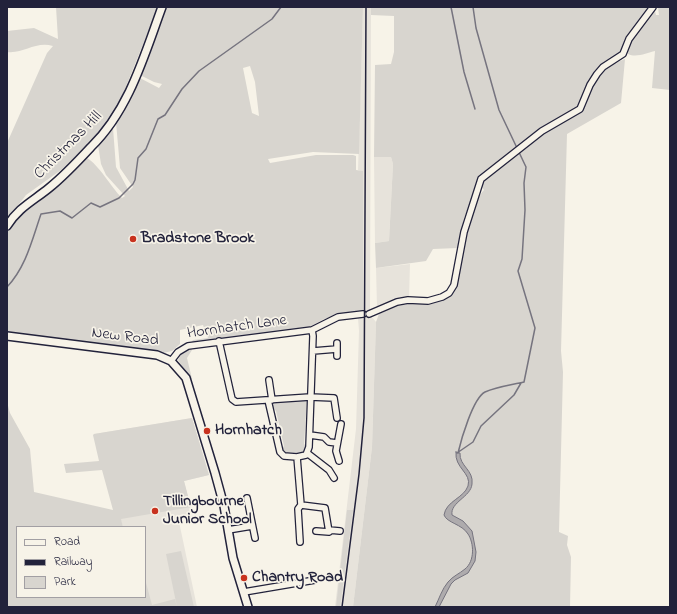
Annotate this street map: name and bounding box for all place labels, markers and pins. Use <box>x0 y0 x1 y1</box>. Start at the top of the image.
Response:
place label: Bradstone Brook <box>141 229 254 249</box>
marker: Bradstone Brook <box>128 234 138 244</box>
place label: Hornhatch <box>215 421 282 441</box>
marker: Hornhatch <box>202 426 212 436</box>
place label: Tillingbourne Junior School <box>163 492 252 530</box>
marker: Tillingbourne Junior School <box>150 506 160 516</box>
place label: Chantry Road <box>252 568 343 588</box>
marker: Chantry Road <box>239 573 249 583</box>

